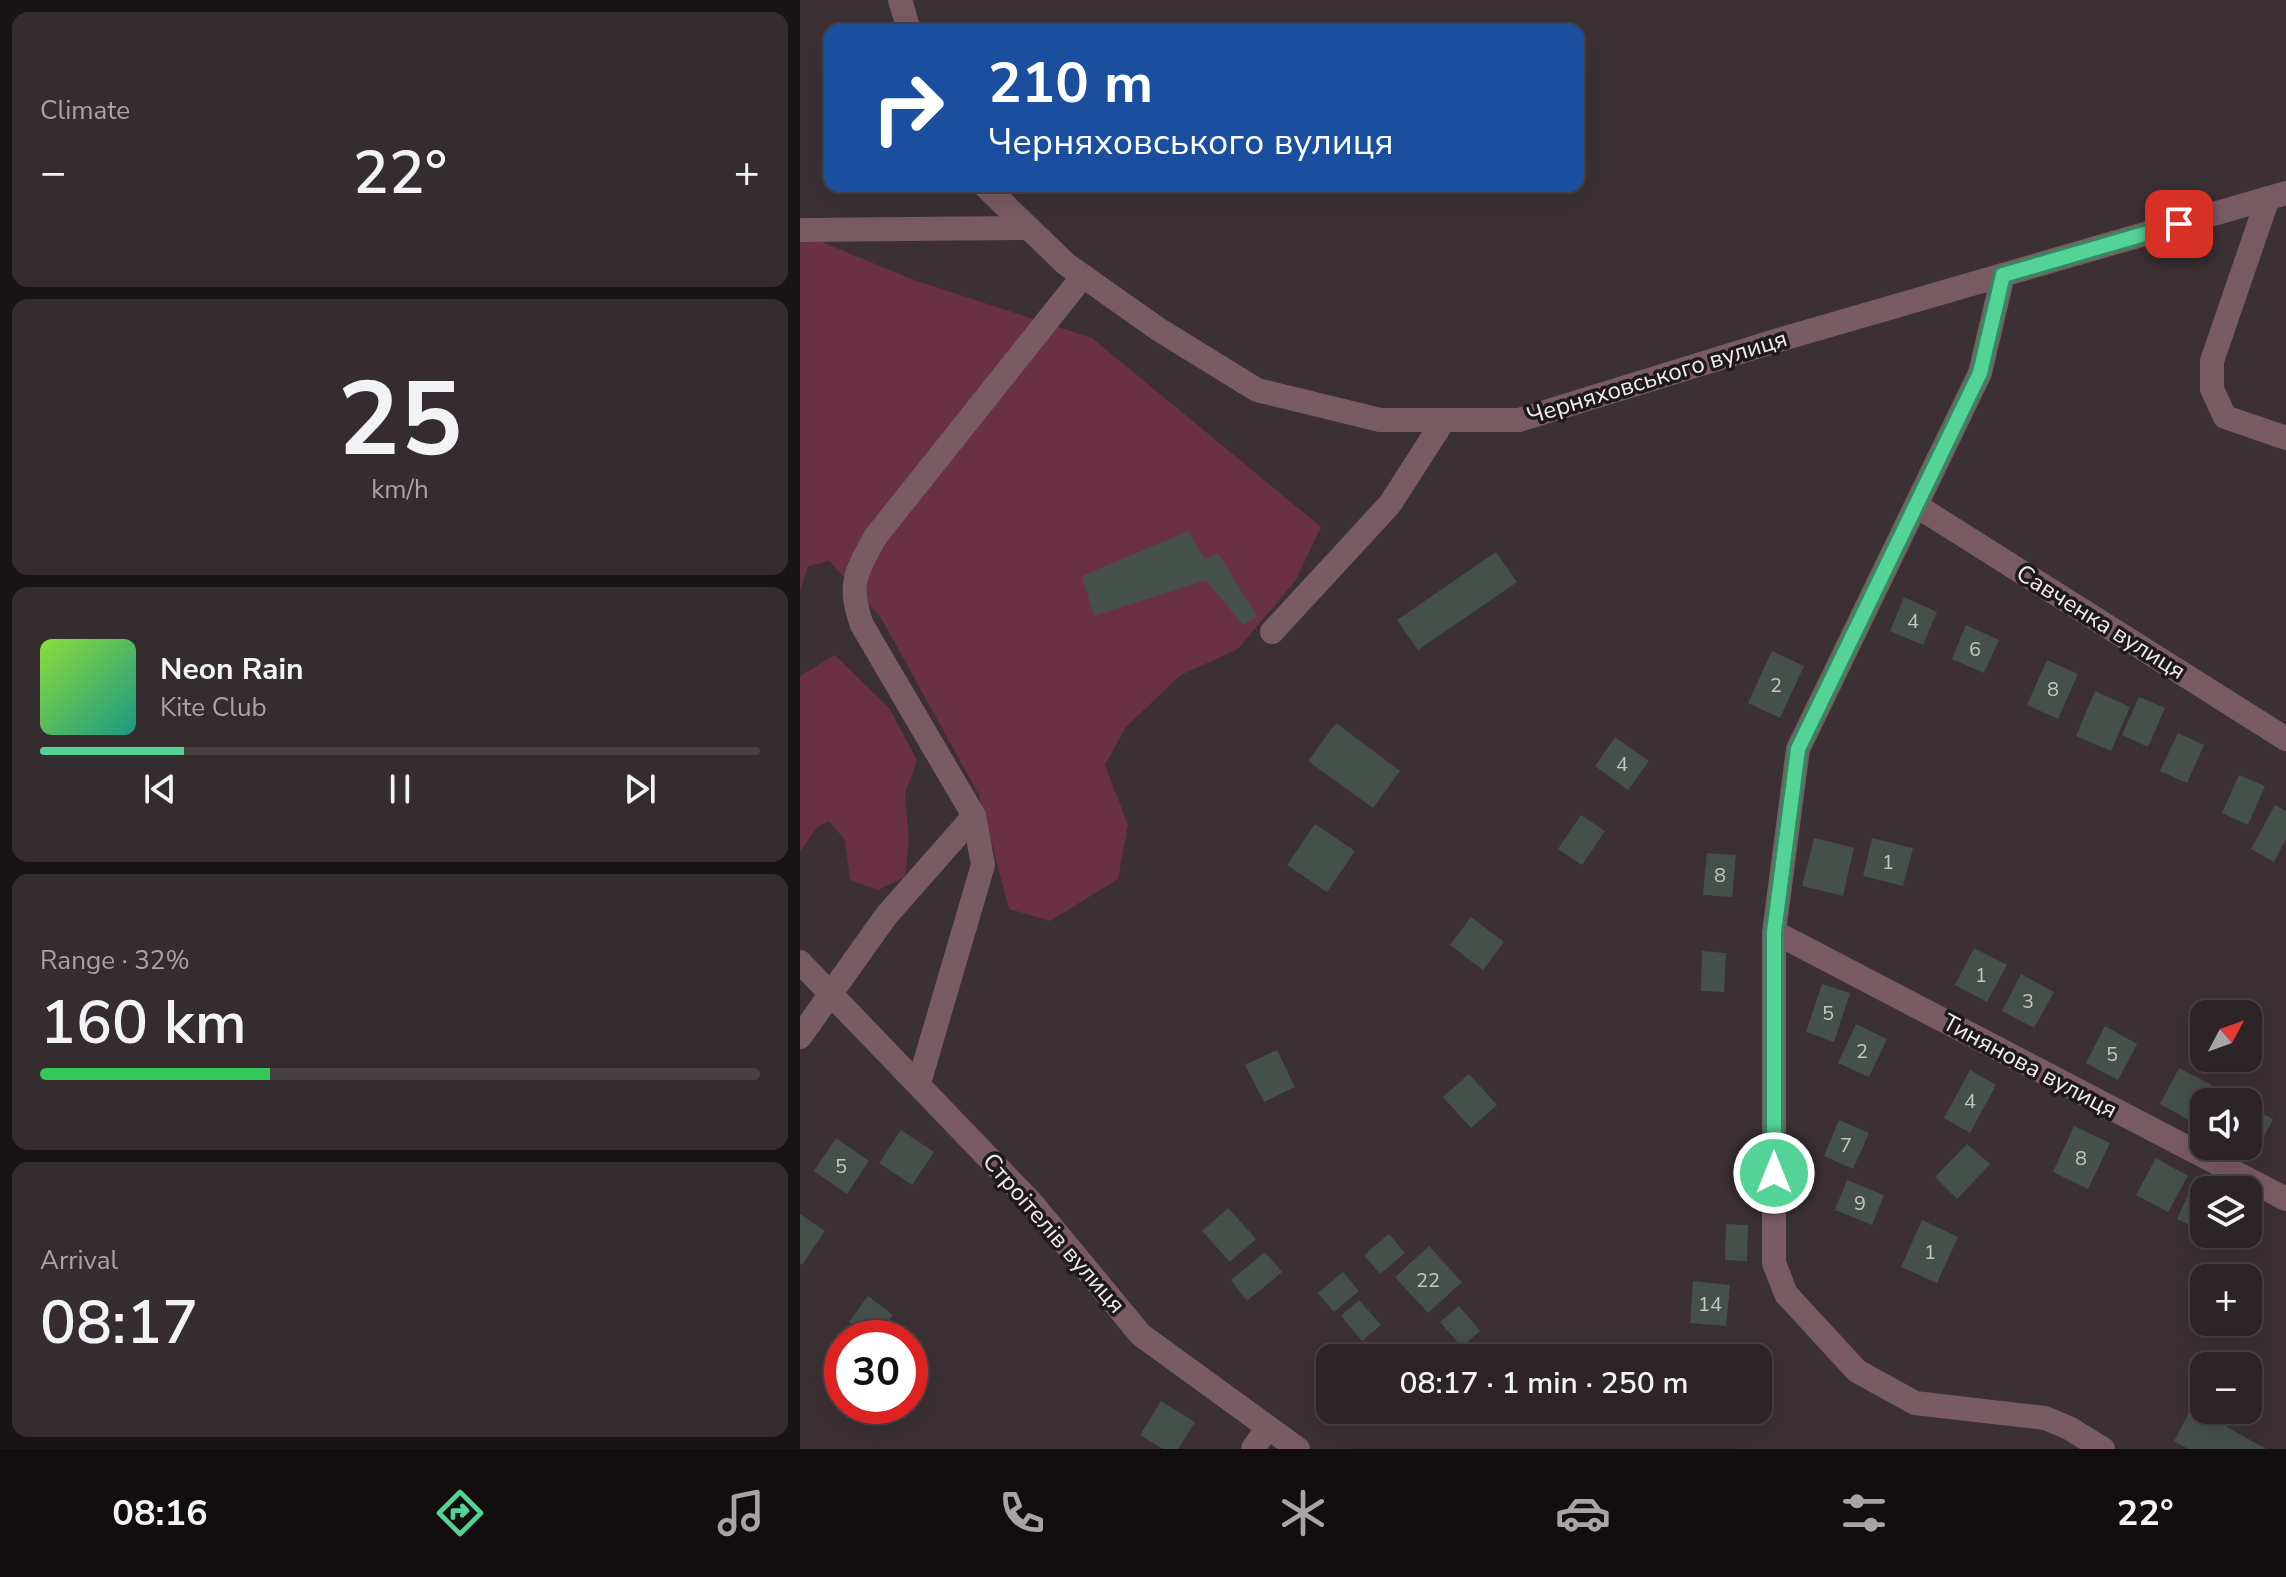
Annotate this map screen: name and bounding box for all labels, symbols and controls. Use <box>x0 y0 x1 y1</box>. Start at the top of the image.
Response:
text: 210 m <box>988 45 1153 122</box>
icon: right <box>856 56 960 160</box>
text: Climate <box>40 93 130 128</box>
text: Черняховського вулиця <box>988 118 1394 167</box>
text: 22° <box>353 132 447 214</box>
text: − <box>40 143 66 203</box>
text: + <box>734 143 760 203</box>
pin <box>2145 190 2213 258</box>
icon: arrive <box>2157 202 2201 246</box>
street label: Черняховського вулиця <box>1523 322 1791 432</box>
text: 25 <box>338 349 462 491</box>
text: km/h <box>371 472 429 507</box>
street label: Савченка вулиця <box>2010 557 2192 687</box>
house number: 4 <box>1907 608 1919 635</box>
house number: 6 <box>1969 636 1981 663</box>
text: Neon Rain <box>160 649 304 690</box>
house number: 2 <box>1770 672 1782 699</box>
house number: 8 <box>2047 676 2059 703</box>
text: Kite Club <box>160 690 267 725</box>
house number: 4 <box>1616 751 1628 778</box>
icon: previous <box>138 767 182 811</box>
icon: pause <box>378 767 422 811</box>
icon: next <box>618 767 662 811</box>
house number: 1 <box>1882 849 1894 876</box>
house number: 8 <box>1714 862 1726 889</box>
text: Range · 32% <box>40 943 190 978</box>
house number: 1 <box>1975 962 1987 989</box>
text: 160 km <box>40 982 247 1064</box>
house number: 3 <box>2022 988 2034 1015</box>
house number: 5 <box>1822 1000 1834 1027</box>
north arrow <box>2190 1000 2262 1072</box>
map controls <box>2190 1000 2262 1424</box>
street label: Тинянова вулиця <box>1937 1006 2123 1126</box>
house number: 2 <box>1856 1038 1868 1065</box>
house number: 5 <box>2106 1041 2118 1068</box>
house number: 4 <box>1964 1088 1976 1115</box>
button: sound <box>2190 1088 2262 1160</box>
position arrow <box>1732 1131 1816 1215</box>
house number: 7 <box>1840 1132 1852 1159</box>
house number: 8 <box>2075 1145 2087 1172</box>
street label: Строiтелiв вулиця <box>975 1146 1133 1320</box>
house number: 5 <box>835 1153 847 1180</box>
button: layers <box>2190 1176 2262 1248</box>
house number: 9 <box>1854 1190 1866 1217</box>
house number: 1 <box>1924 1239 1936 1266</box>
text: Arrival <box>40 1243 118 1278</box>
button: + <box>2190 1264 2262 1336</box>
house number: 22 <box>1416 1267 1440 1294</box>
text: 08:17 <box>40 1282 198 1364</box>
house number: 14 <box>1698 1291 1722 1318</box>
speed limit sign: 30 <box>824 1320 928 1424</box>
button: − <box>2190 1352 2262 1424</box>
text: 08:17 · 1 min · 250 m <box>1399 1363 1689 1404</box>
icon: directions <box>432 1485 488 1541</box>
icon: music <box>713 1485 769 1541</box>
icon: phone <box>994 1485 1050 1541</box>
icon: climate <box>1275 1485 1331 1541</box>
icon: car <box>1555 1485 1611 1541</box>
icon: filters <box>1836 1485 1892 1541</box>
text: 08:16 <box>112 1489 208 1538</box>
text: 22° <box>2117 1489 2174 1538</box>

